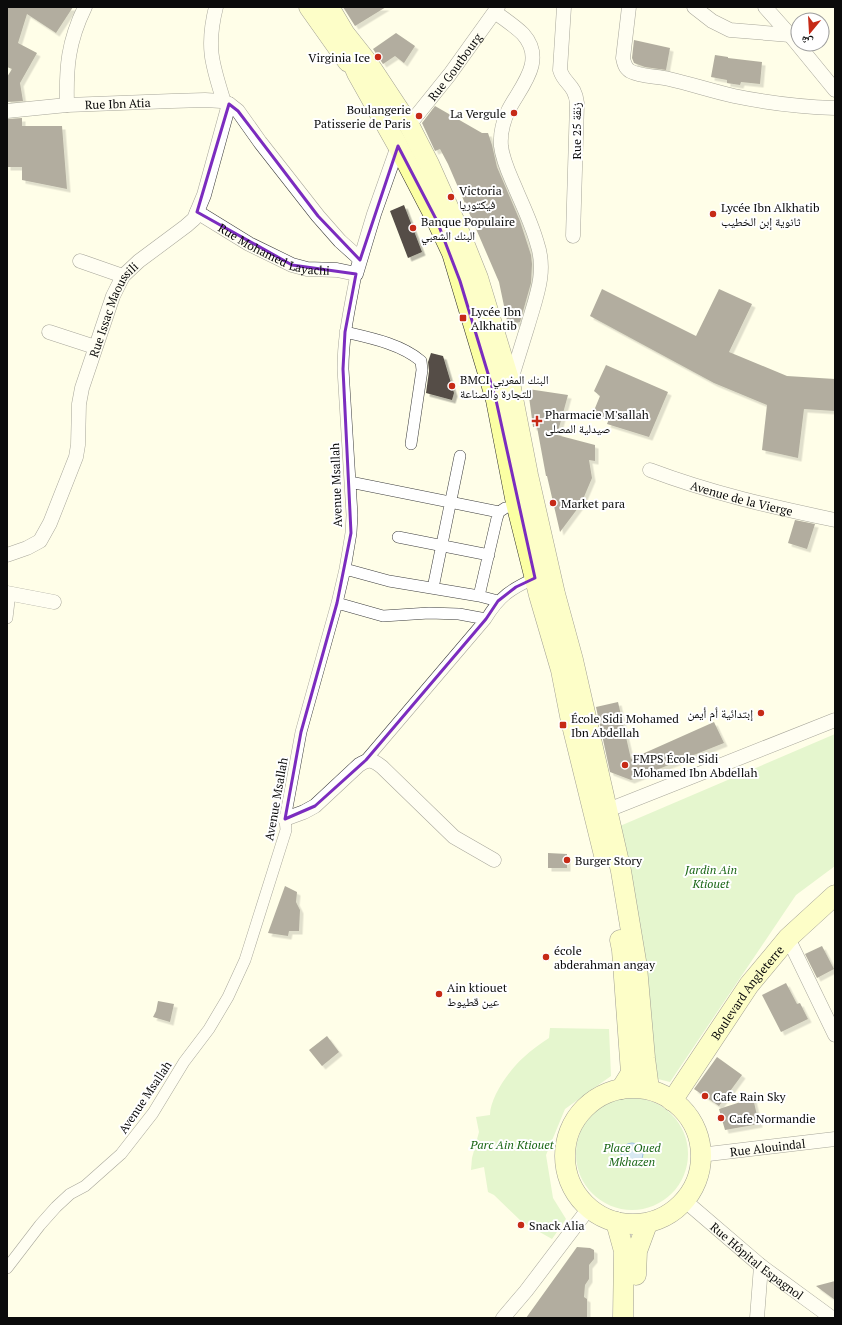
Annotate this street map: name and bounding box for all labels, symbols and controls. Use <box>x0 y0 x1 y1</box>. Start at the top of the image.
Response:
north arrow <box>790 12 830 52</box>
street label: Rue Goutbourg <box>424 29 485 103</box>
text: ش <box>799 32 815 50</box>
place label: Virginia Ice <box>308 50 370 65</box>
marker: Virginia Ice <box>373 52 383 62</box>
street label: Rue Ibn Atia <box>84 94 151 112</box>
place label: Boulangerie Patisserie de Paris <box>314 102 411 131</box>
street label: Rue 25 زنقة <box>569 102 584 160</box>
place label: La Vergule <box>450 106 506 121</box>
marker: La Vergule <box>509 108 519 118</box>
marker: Boulangerie Patisserie de Paris <box>414 111 424 121</box>
place label: Victoria فيكتوريا <box>459 183 502 212</box>
marker: Victoria فيكتوريا <box>446 192 456 202</box>
place label: Lycée Ibn Alkhatib ثانوية إبن الخطيب <box>721 200 820 229</box>
marker: Lycée Ibn Alkhatib ثانوية إبن الخطيب <box>708 209 718 219</box>
place label: Banque Populaire البنك الشعبي <box>421 214 515 246</box>
street label: Rue Mohamed Layachi <box>216 220 331 277</box>
marker: Banque Populaire البنك الشعبي <box>408 223 418 233</box>
street label: Rue Issac Maoussili <box>85 258 141 359</box>
place label: Lycée Ibn Alkhatib <box>471 304 521 333</box>
marker: Lycée Ibn Alkhatib <box>458 313 468 323</box>
place label: BMCI البنك المغربي للتجارة والصناعة <box>460 372 549 401</box>
marker: BMCI البنك المغربي للتجارة والصناعة <box>447 381 457 391</box>
place label: Pharmacie M'sallah صيدلية المصلى <box>545 407 649 436</box>
marker: Pharmacie M'sallah صيدلية المصلى <box>532 416 542 426</box>
street label: Avenue Msallah <box>327 443 345 527</box>
street label: Avenue de la Vierge <box>689 477 794 518</box>
place label: Market para <box>561 496 625 511</box>
marker: Market para <box>548 498 558 508</box>
place label: إبتدائية أم أيمن <box>687 706 753 722</box>
marker: إبتدائية أم أيمن <box>756 708 766 718</box>
place label: École Sidi Mohamed Ibn Abdellah <box>571 711 679 740</box>
marker: École Sidi Mohamed Ibn Abdellah <box>558 720 568 730</box>
place label: FMPS École Sidi Mohamed Ibn Abdellah <box>633 751 757 780</box>
street label: Avenue Msallah <box>261 756 291 842</box>
marker: FMPS École Sidi Mohamed Ibn Abdellah <box>620 760 630 770</box>
place label: Burger Story <box>575 853 643 868</box>
marker: Burger Story <box>562 855 572 865</box>
park label: Jardin Ain Ktiouet <box>684 862 737 891</box>
street label: Boulevard Angleterre <box>707 942 786 1042</box>
place label: école abderahman angay <box>554 943 656 972</box>
marker: école abderahman angay <box>541 952 551 962</box>
place label: Ain ktiouet عين قطيوط <box>447 980 508 1009</box>
marker: Ain ktiouet عين قطيوط <box>434 989 444 999</box>
street label: Avenue Msallah <box>115 1058 175 1136</box>
place label: Cafe Rain Sky <box>713 1089 787 1104</box>
marker: Cafe Rain Sky <box>700 1091 710 1101</box>
place label: Cafe Normandie <box>729 1111 816 1126</box>
marker: Cafe Normandie <box>716 1113 726 1123</box>
street label: Rue Alouindal <box>729 1135 806 1159</box>
park label: Parc Ain Ktiouet <box>469 1137 555 1152</box>
park label: Place Oued Mkhazen <box>602 1140 661 1169</box>
place label: Snack Alia <box>529 1218 585 1233</box>
street label: Rue Hôpital Espagnol <box>708 1219 807 1303</box>
marker: Snack Alia <box>516 1220 526 1230</box>

